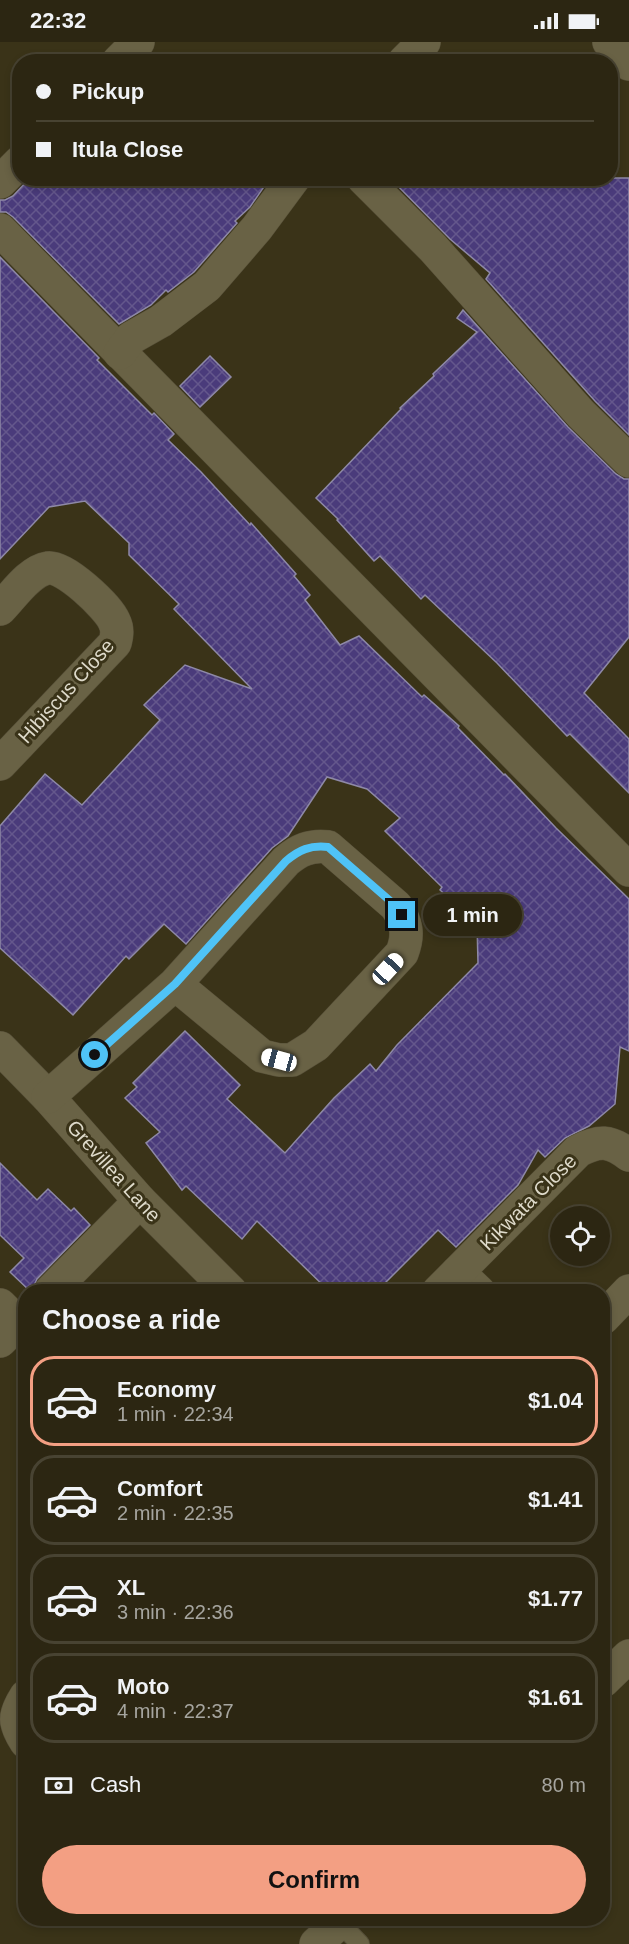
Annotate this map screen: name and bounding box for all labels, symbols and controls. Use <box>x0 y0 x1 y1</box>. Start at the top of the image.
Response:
text: 22:32 <box>30 8 86 33</box>
text: Pickup <box>72 79 144 104</box>
text: Itula Close <box>72 137 183 162</box>
street label: Hibiscus Close <box>14 634 118 748</box>
callout: 1 min <box>423 894 522 936</box>
route end <box>388 901 415 928</box>
text: 1 min <box>446 904 499 926</box>
car <box>369 950 407 988</box>
route start <box>81 1041 108 1068</box>
car <box>259 1047 299 1073</box>
street label: Grevillea Lane <box>63 1116 165 1226</box>
street label: Kikwata Close <box>475 1149 581 1255</box>
map controls <box>550 1206 610 1266</box>
button: locate <box>550 1206 610 1266</box>
text: Choose a ride <box>42 1305 221 1335</box>
icon: car <box>45 1374 99 1428</box>
text: Economy <box>117 1377 216 1402</box>
text: $1.04 <box>528 1388 583 1413</box>
text: 1 min · 22:34 <box>117 1403 234 1425</box>
icon: car <box>45 1473 99 1527</box>
text: Comfort <box>117 1476 203 1501</box>
text: $1.41 <box>528 1487 583 1512</box>
text: 2 min · 22:35 <box>117 1502 234 1524</box>
icon: car <box>45 1572 99 1626</box>
text: XL <box>117 1575 145 1600</box>
text: $1.77 <box>528 1586 583 1611</box>
text: 3 min · 22:36 <box>117 1601 234 1623</box>
icon: car <box>45 1671 99 1725</box>
text: Moto <box>117 1674 170 1699</box>
text: $1.61 <box>528 1685 583 1710</box>
text: 4 min · 22:37 <box>117 1700 234 1722</box>
icon: cash <box>42 1769 75 1802</box>
text: Cash <box>90 1772 141 1797</box>
text: 80 m <box>542 1774 586 1796</box>
button: Confirm <box>42 1845 586 1914</box>

